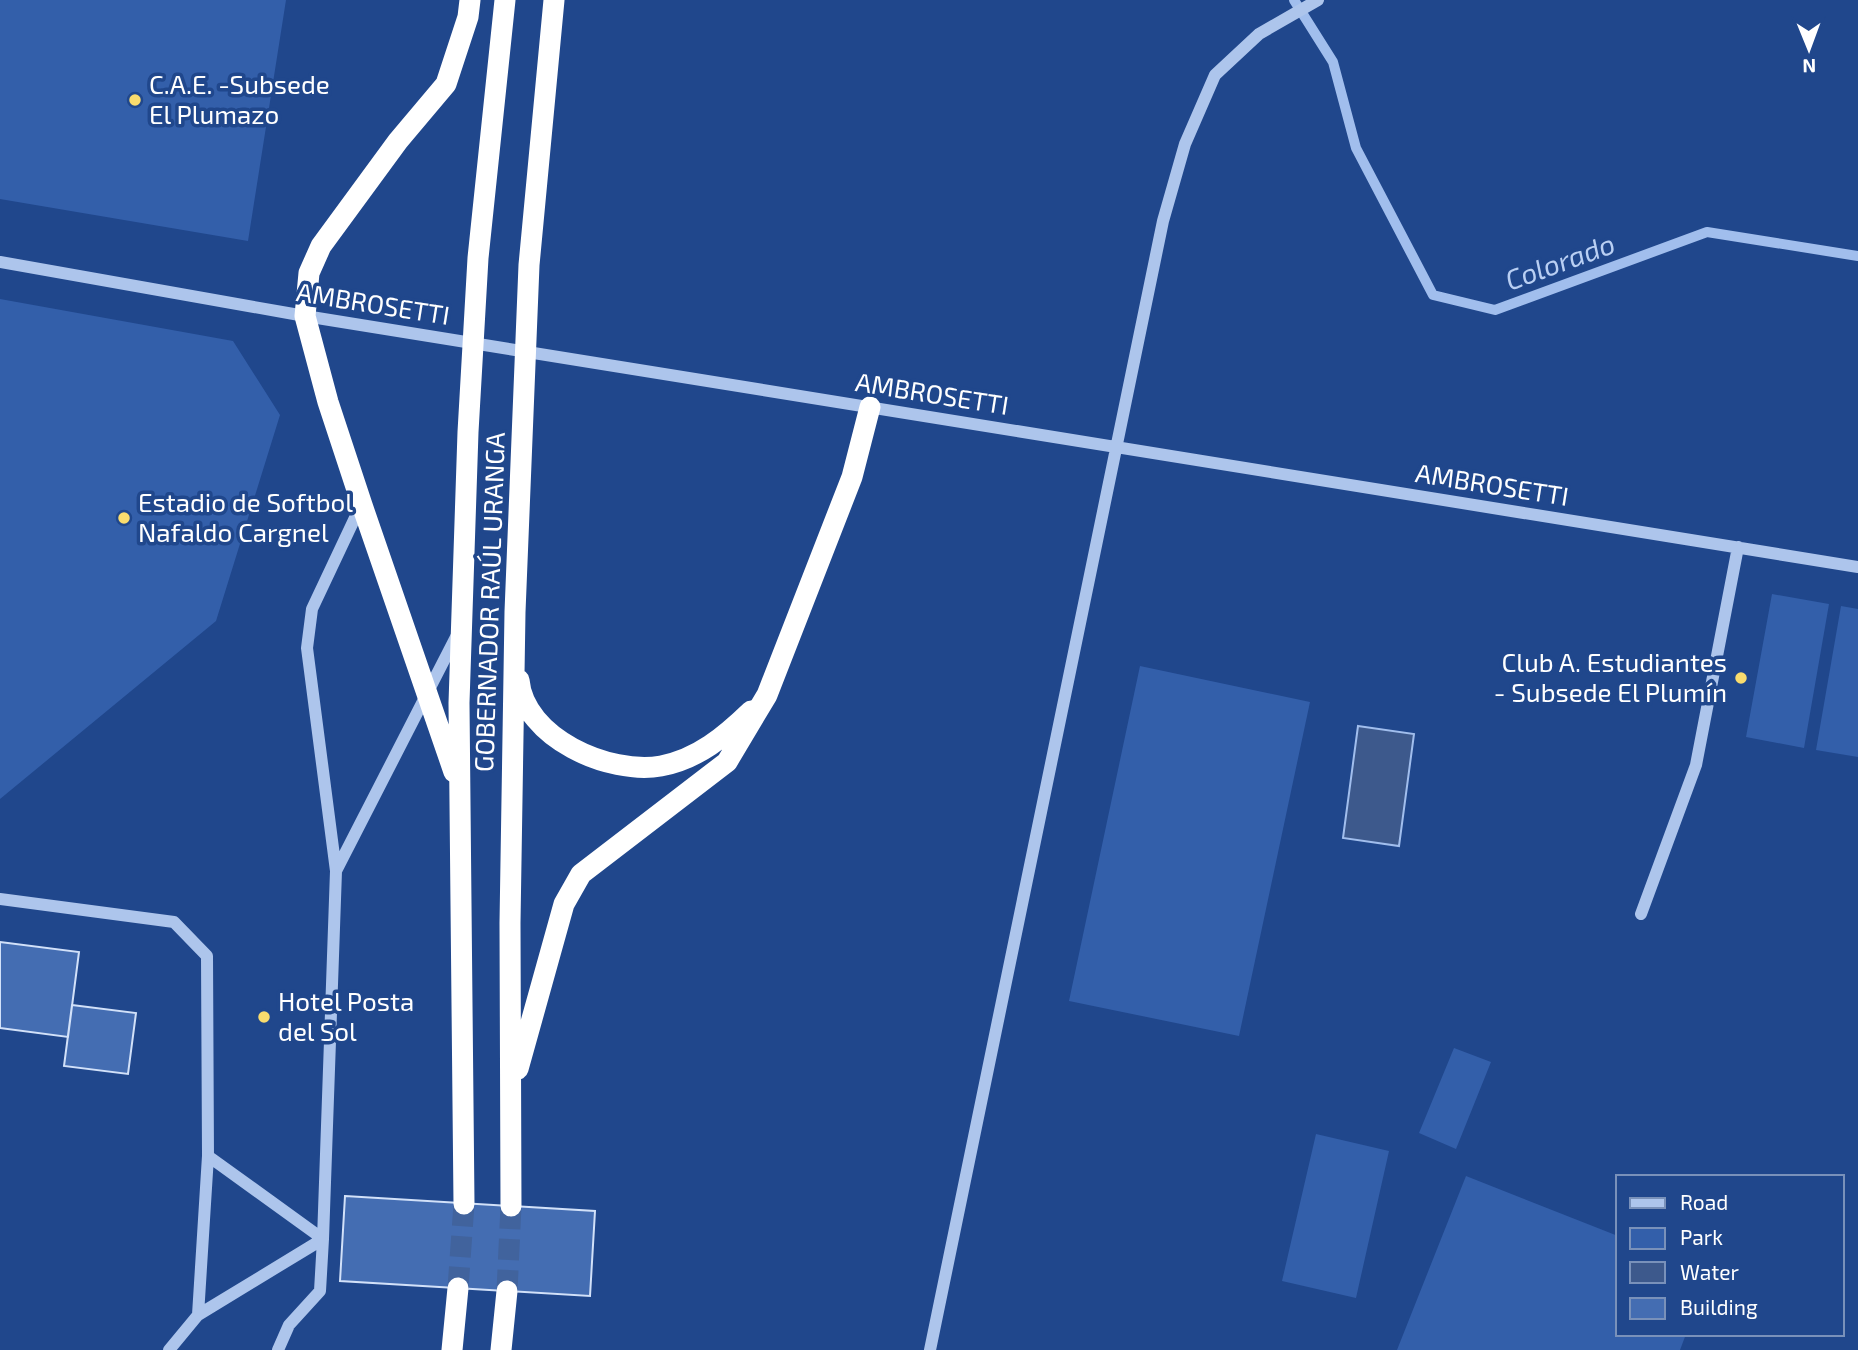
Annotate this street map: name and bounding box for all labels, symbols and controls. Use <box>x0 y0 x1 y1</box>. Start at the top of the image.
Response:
north arrow <box>1774 14 1844 84</box>
text: N <box>1802 55 1816 78</box>
place label: C.A.E. -Subsede El Plumazo <box>149 68 330 129</box>
marker: C.A.E. -Subsede El Plumazo <box>127 92 143 108</box>
water label: Colorado <box>1500 226 1619 297</box>
street label: AMBROSETTI <box>294 275 452 330</box>
street label: AMBROSETTI <box>853 365 1011 420</box>
street label: GOBERNADOR RAÚL URANGA <box>467 432 510 772</box>
street label: AMBROSETTI <box>1413 456 1571 511</box>
place label: Estadio de Softbol Nafaldo Cargnel <box>138 486 353 547</box>
marker: Estadio de Softbol Nafaldo Cargnel <box>116 510 132 526</box>
place label: Club A. Estudiantes - Subsede El Plumín <box>1494 646 1727 707</box>
marker: Club A. Estudiantes - Subsede El Plumín <box>1733 670 1749 686</box>
place label: Hotel Posta del Sol <box>278 985 414 1046</box>
marker: Hotel Posta del Sol <box>256 1009 272 1025</box>
legend <box>1616 1175 1844 1336</box>
text: Road <box>1680 1189 1728 1214</box>
text: Park <box>1680 1224 1723 1249</box>
text: Water <box>1680 1259 1739 1284</box>
text: Building <box>1680 1294 1758 1319</box>

